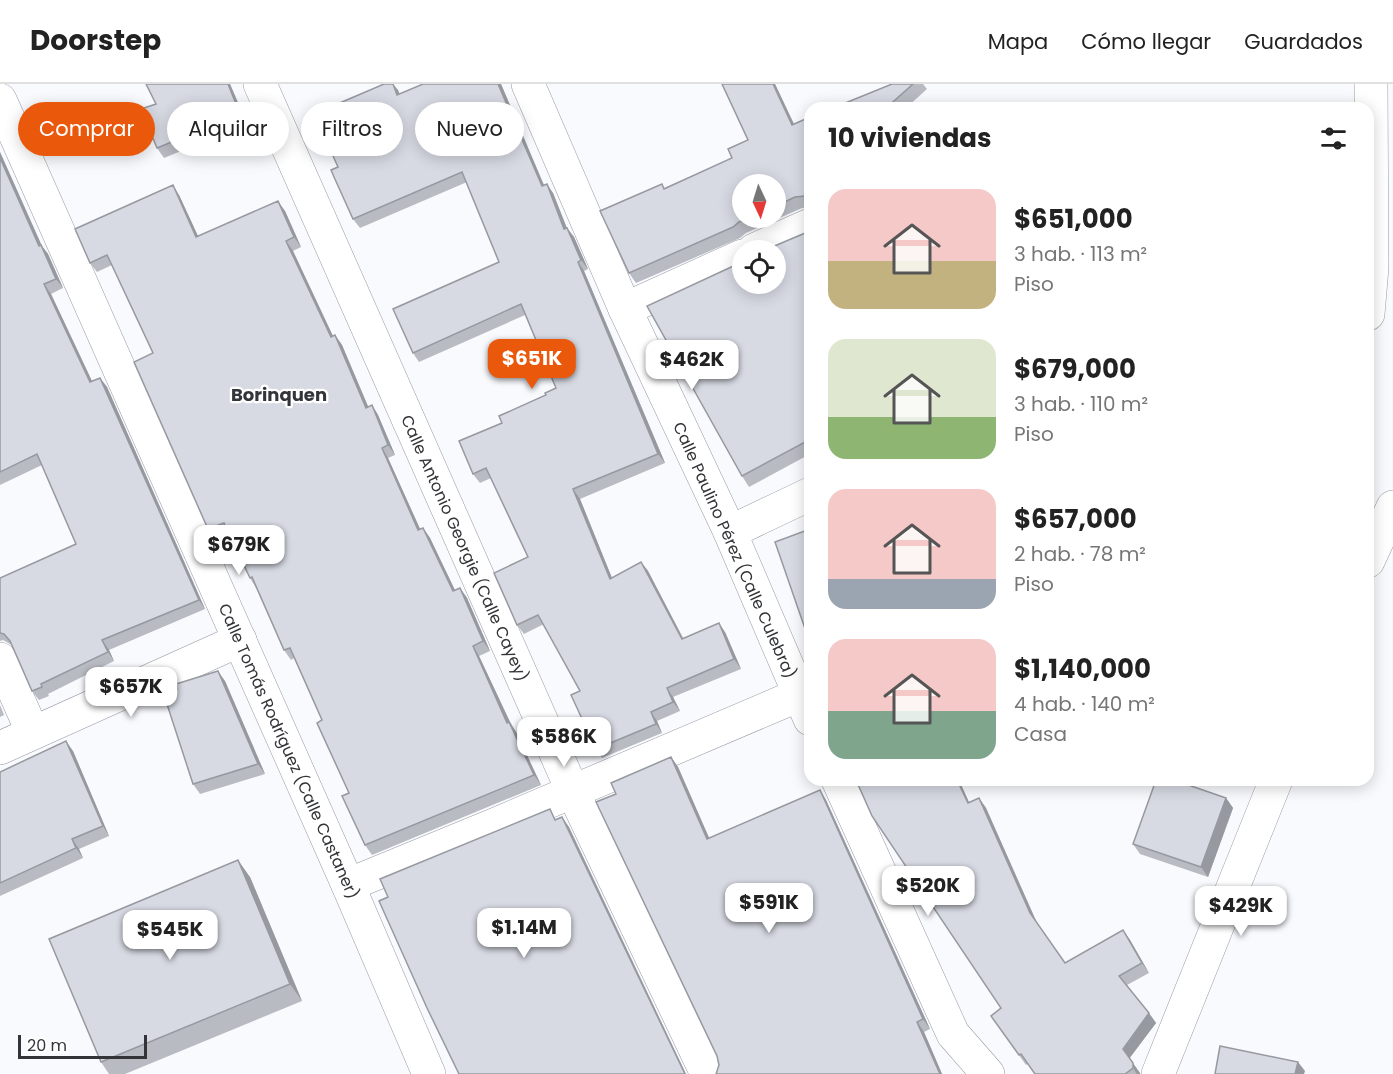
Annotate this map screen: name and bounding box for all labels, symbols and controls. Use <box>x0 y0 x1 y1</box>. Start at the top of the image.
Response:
text: Doorstep <box>30 21 161 60</box>
text: Mapa <box>988 27 1048 56</box>
text: Cómo llegar <box>1081 27 1211 56</box>
text: Guardados <box>1244 27 1363 56</box>
chip: Comprar <box>18 102 155 156</box>
chip: Alquilar <box>167 102 289 156</box>
chip: Filtros <box>301 102 403 156</box>
chip: Nuevo <box>415 102 524 156</box>
text: 10 viviendas <box>828 120 992 156</box>
icon: filters <box>1317 122 1350 155</box>
north arrow <box>732 174 786 228</box>
map controls <box>732 174 786 294</box>
text: $651,000 <box>1014 201 1133 237</box>
icon: home <box>876 213 948 285</box>
button: locate <box>732 240 786 294</box>
text: 3 hab. · 113 m² <box>1014 240 1147 268</box>
text: Piso <box>1014 270 1054 298</box>
pin: $651K <box>490 339 574 390</box>
pin: $462K <box>650 340 734 391</box>
text: $651K <box>502 344 562 372</box>
text: $462K <box>660 345 724 373</box>
text: $679,000 <box>1014 351 1136 387</box>
icon: home <box>876 363 948 435</box>
district label: Borinquen <box>231 382 327 407</box>
text: 3 hab. · 110 m² <box>1014 390 1148 418</box>
street label: Calle Antonio Georgie (Calle Cayey) <box>395 411 534 685</box>
street label: Calle Paulino Pérez (Calle Culebra) <box>667 418 802 682</box>
text: Piso <box>1014 420 1054 448</box>
text: $657,000 <box>1014 501 1137 537</box>
icon: home <box>876 513 948 585</box>
pin: $679K <box>197 525 281 576</box>
text: $679K <box>208 530 270 558</box>
text: 2 hab. · 78 m² <box>1014 540 1146 568</box>
text: Piso <box>1014 570 1054 598</box>
street label: Calle Tomás Rodríguez (Calle Castaner) <box>213 600 364 903</box>
text: $1,140,000 <box>1014 651 1151 687</box>
icon: home <box>876 663 948 735</box>
pin: $657K <box>89 667 173 718</box>
text: $657K <box>99 672 163 700</box>
text: 4 hab. · 140 m² <box>1014 690 1155 718</box>
pin: $586K <box>522 717 606 768</box>
text: Casa <box>1014 720 1067 748</box>
text: $586K <box>531 722 597 750</box>
pin: $520K <box>886 866 970 917</box>
text: $520K <box>896 871 960 899</box>
pin: $591K <box>727 883 811 934</box>
pin: $429K <box>1199 886 1283 937</box>
text: $591K <box>739 888 799 916</box>
text: $429K <box>1209 891 1273 919</box>
pin: $1.14M <box>475 908 573 959</box>
pin: $545K <box>128 910 212 961</box>
text: $1.14M <box>491 913 557 941</box>
text: $545K <box>137 915 203 943</box>
scale bar <box>18 1032 147 1060</box>
text: 20 m <box>27 1034 67 1057</box>

